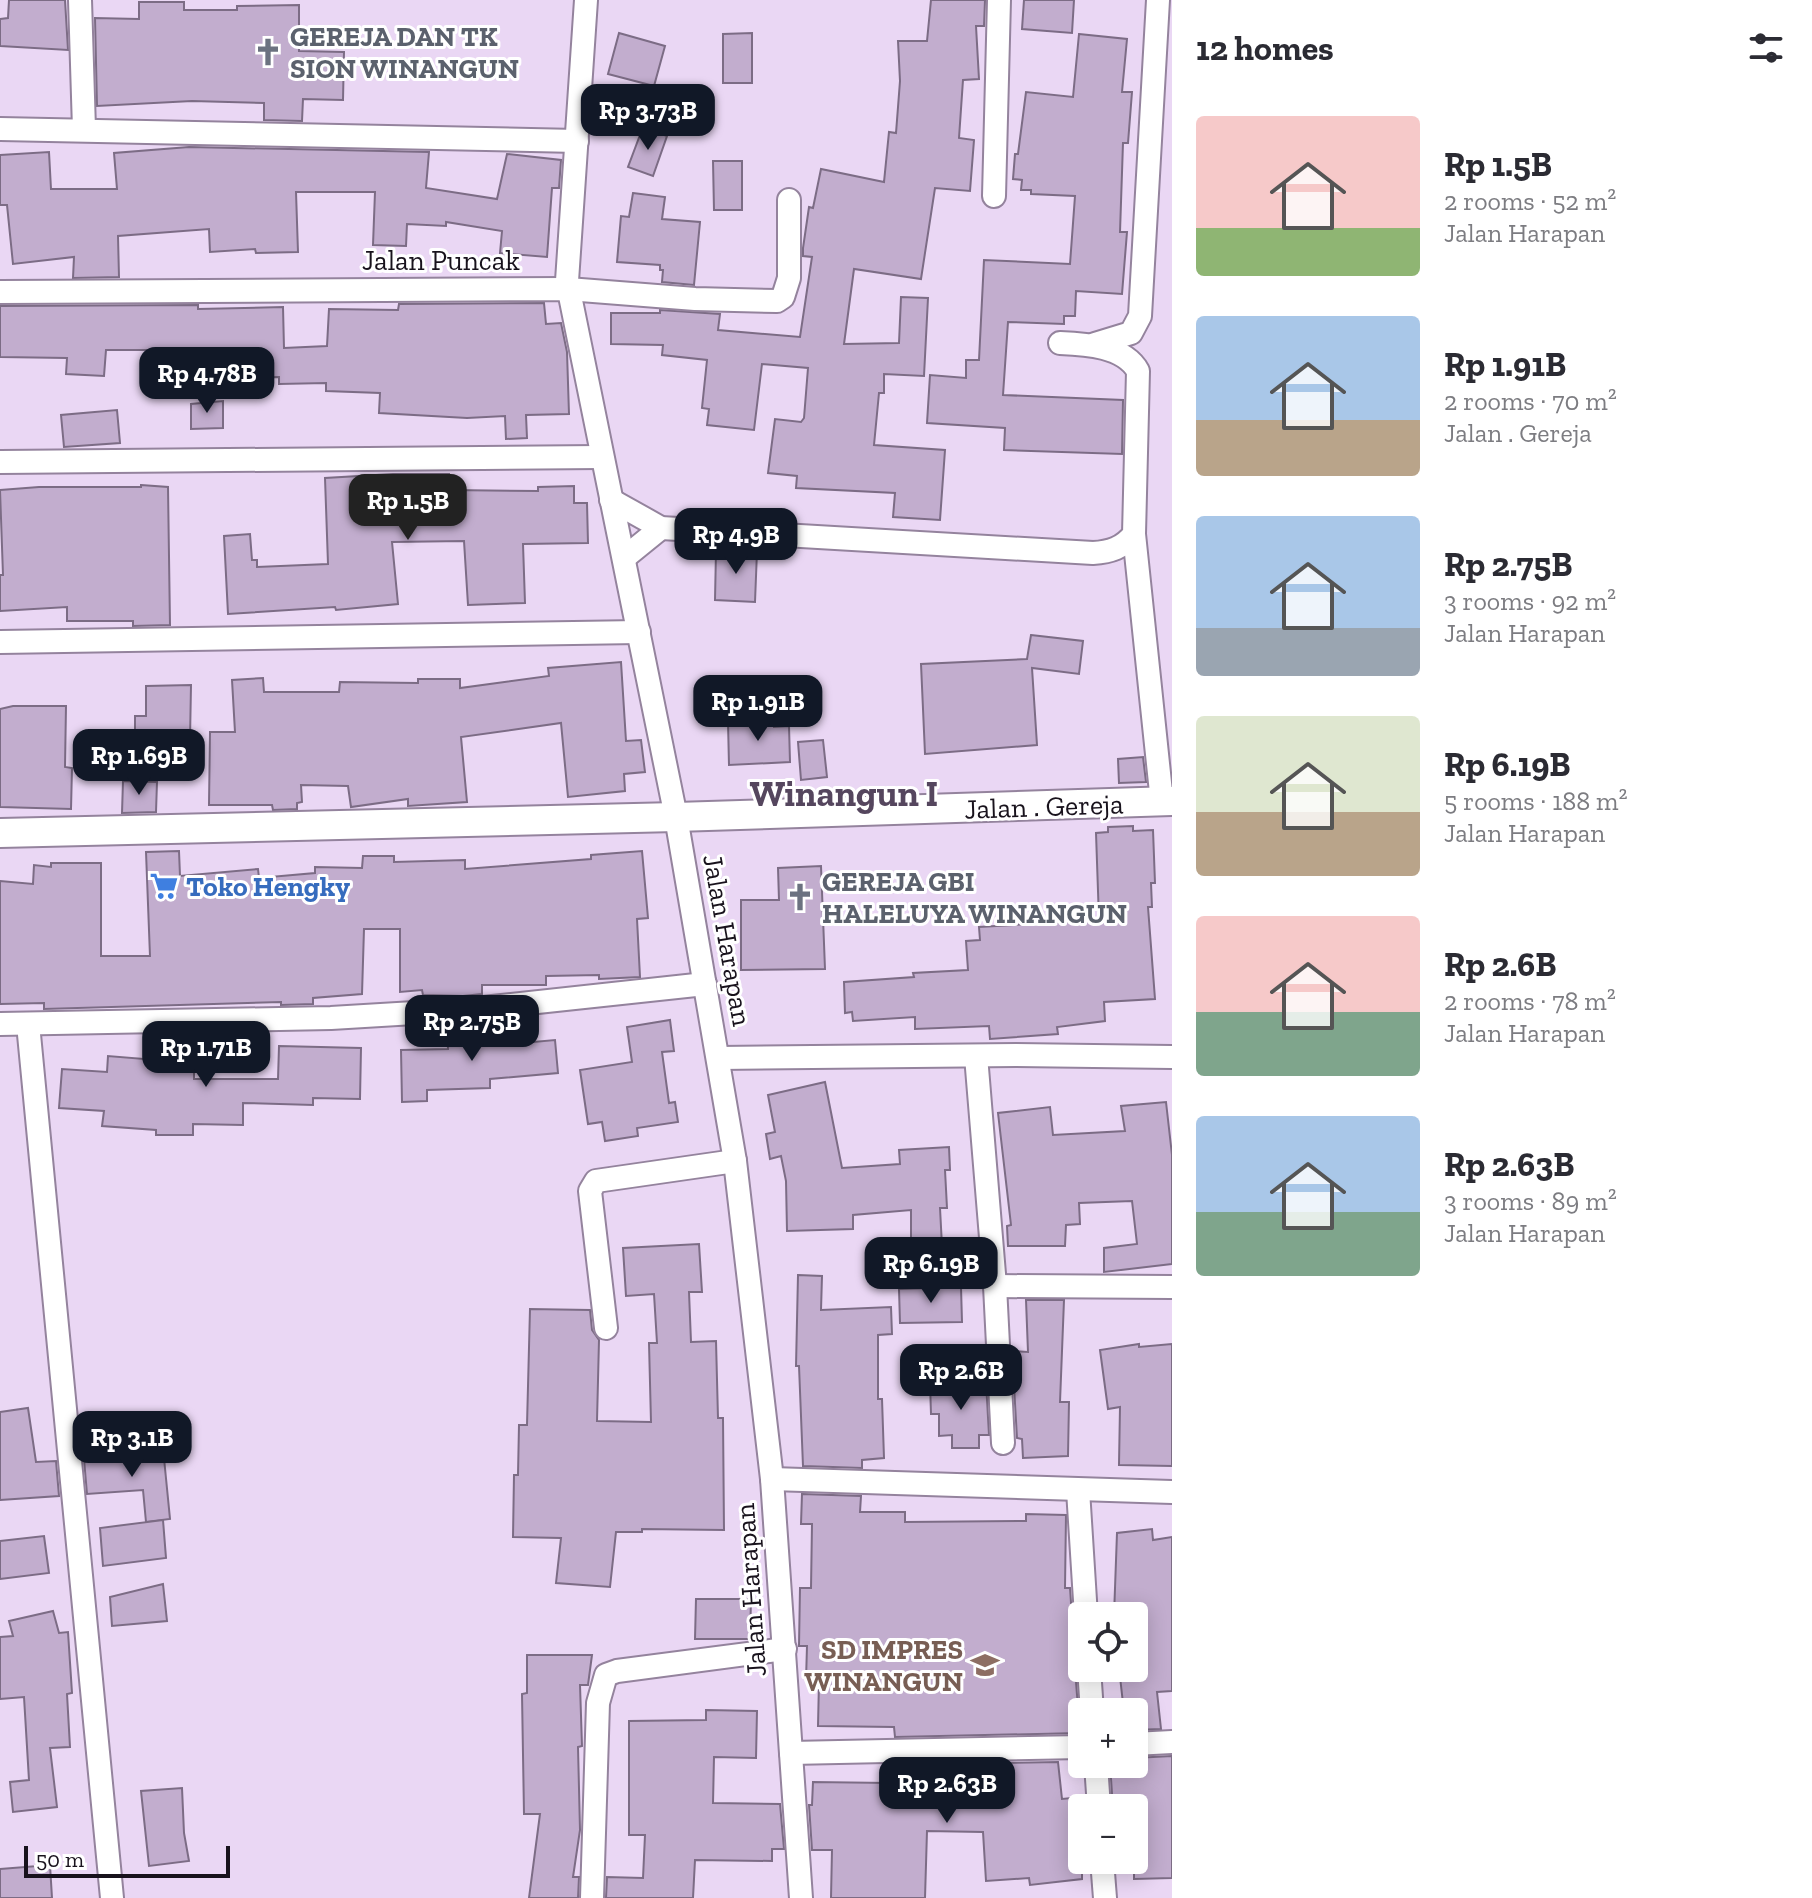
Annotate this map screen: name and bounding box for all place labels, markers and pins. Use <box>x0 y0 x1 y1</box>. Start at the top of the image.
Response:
place label: GEREJA DAN TK SION WINANGUN <box>290 20 519 85</box>
church icon: GEREJA DAN TK SION WINANGUN <box>253 37 283 67</box>
pin: Rp 3.73B <box>565 84 731 152</box>
pin: Rp 4.78B <box>124 347 290 415</box>
pin: Rp 1.5B <box>334 474 482 542</box>
pin: Rp 4.9B <box>662 508 810 576</box>
pin: Rp 1.91B <box>675 675 841 743</box>
pin: Rp 1.69B <box>56 729 222 797</box>
place label: GEREJA GBI HALELUYA WINANGUN <box>822 865 1127 930</box>
place label: Toko Hengky <box>186 870 350 903</box>
supermarket icon: Toko Hengky <box>149 871 179 901</box>
church icon: GEREJA GBI HALELUYA WINANGUN <box>785 882 815 912</box>
pin: Rp 2.75B <box>389 995 555 1063</box>
pin: Rp 1.71B <box>123 1021 289 1089</box>
pin: Rp 6.19B <box>848 1237 1014 1305</box>
pin: Rp 2.6B <box>887 1344 1035 1412</box>
pin: Rp 3.1B <box>58 1411 206 1479</box>
place label: SD IMPRES WINANGUN <box>804 1633 963 1698</box>
school or university icon: SD IMPRES WINANGUN <box>970 1650 1000 1680</box>
pin: Rp 2.63B <box>864 1757 1030 1825</box>

